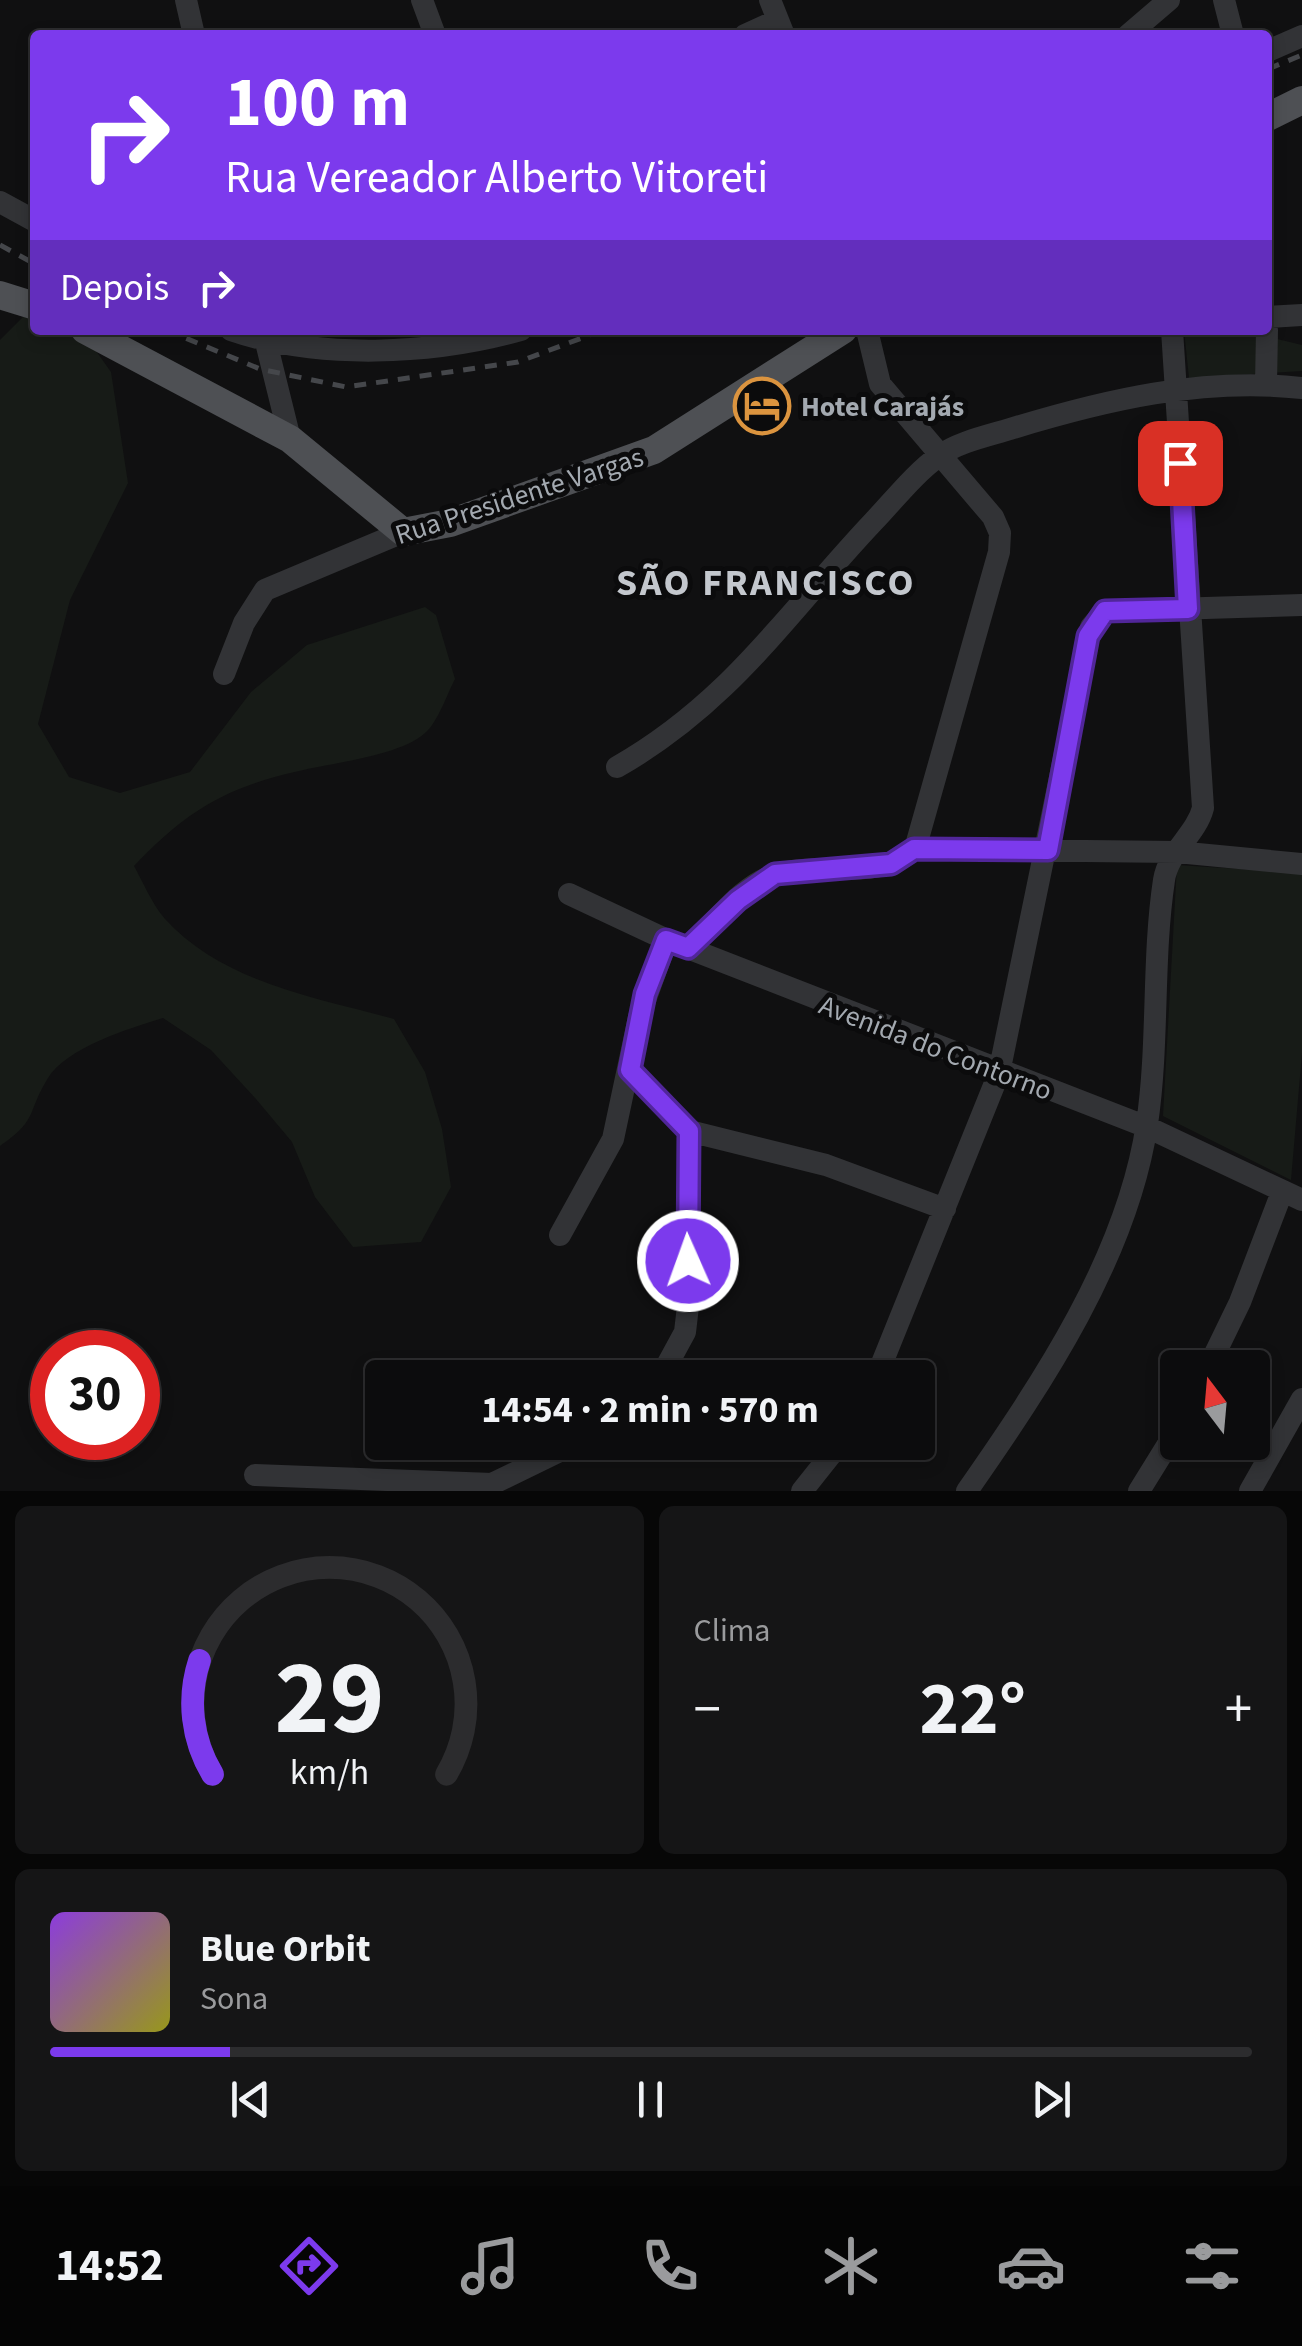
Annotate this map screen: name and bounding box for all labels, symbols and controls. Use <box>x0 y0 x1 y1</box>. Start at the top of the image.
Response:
text: 100 m <box>225 53 410 153</box>
icon: right <box>60 70 190 200</box>
text: Rua Vereador Alberto Vitoreti <box>225 146 768 210</box>
icon: right <box>189 260 244 315</box>
text: Depois <box>60 261 169 315</box>
hotel icon: Hotel Carajás <box>732 376 792 436</box>
place label: Hotel Carajás <box>801 387 964 427</box>
pin <box>1138 421 1223 506</box>
icon: arrive <box>1153 436 1208 491</box>
street label: Rua Presidente Vargas <box>390 437 649 555</box>
district label: SÃO FRANCISCO <box>616 556 916 610</box>
street label: Avenida do Contorno <box>813 985 1058 1111</box>
position arrow <box>636 1209 740 1313</box>
speed limit sign: 30 <box>30 1330 160 1460</box>
north arrow <box>1160 1350 1270 1460</box>
map controls <box>1160 1350 1270 1460</box>
text: 14:54 · 2 min · 570 m <box>481 1383 819 1437</box>
text: Clima <box>694 1608 770 1654</box>
text: 29 <box>274 1626 384 1774</box>
text: 22° <box>919 1656 1026 1763</box>
text: − <box>694 1671 721 1749</box>
text: + <box>1225 1671 1252 1749</box>
text: km/h <box>290 1747 369 1798</box>
text: Blue Orbit <box>200 1922 371 1976</box>
text: Sona <box>200 1976 268 2022</box>
icon: previous <box>223 2072 278 2127</box>
icon: pause <box>623 2072 678 2127</box>
icon: next <box>1024 2072 1079 2127</box>
icon: directions <box>274 2231 344 2301</box>
icon: music <box>455 2231 525 2301</box>
icon: phone <box>635 2231 705 2301</box>
icon: climate <box>816 2231 886 2301</box>
icon: car <box>996 2231 1066 2301</box>
icon: filters <box>1177 2231 1247 2301</box>
text: 14:52 <box>55 2234 164 2298</box>

